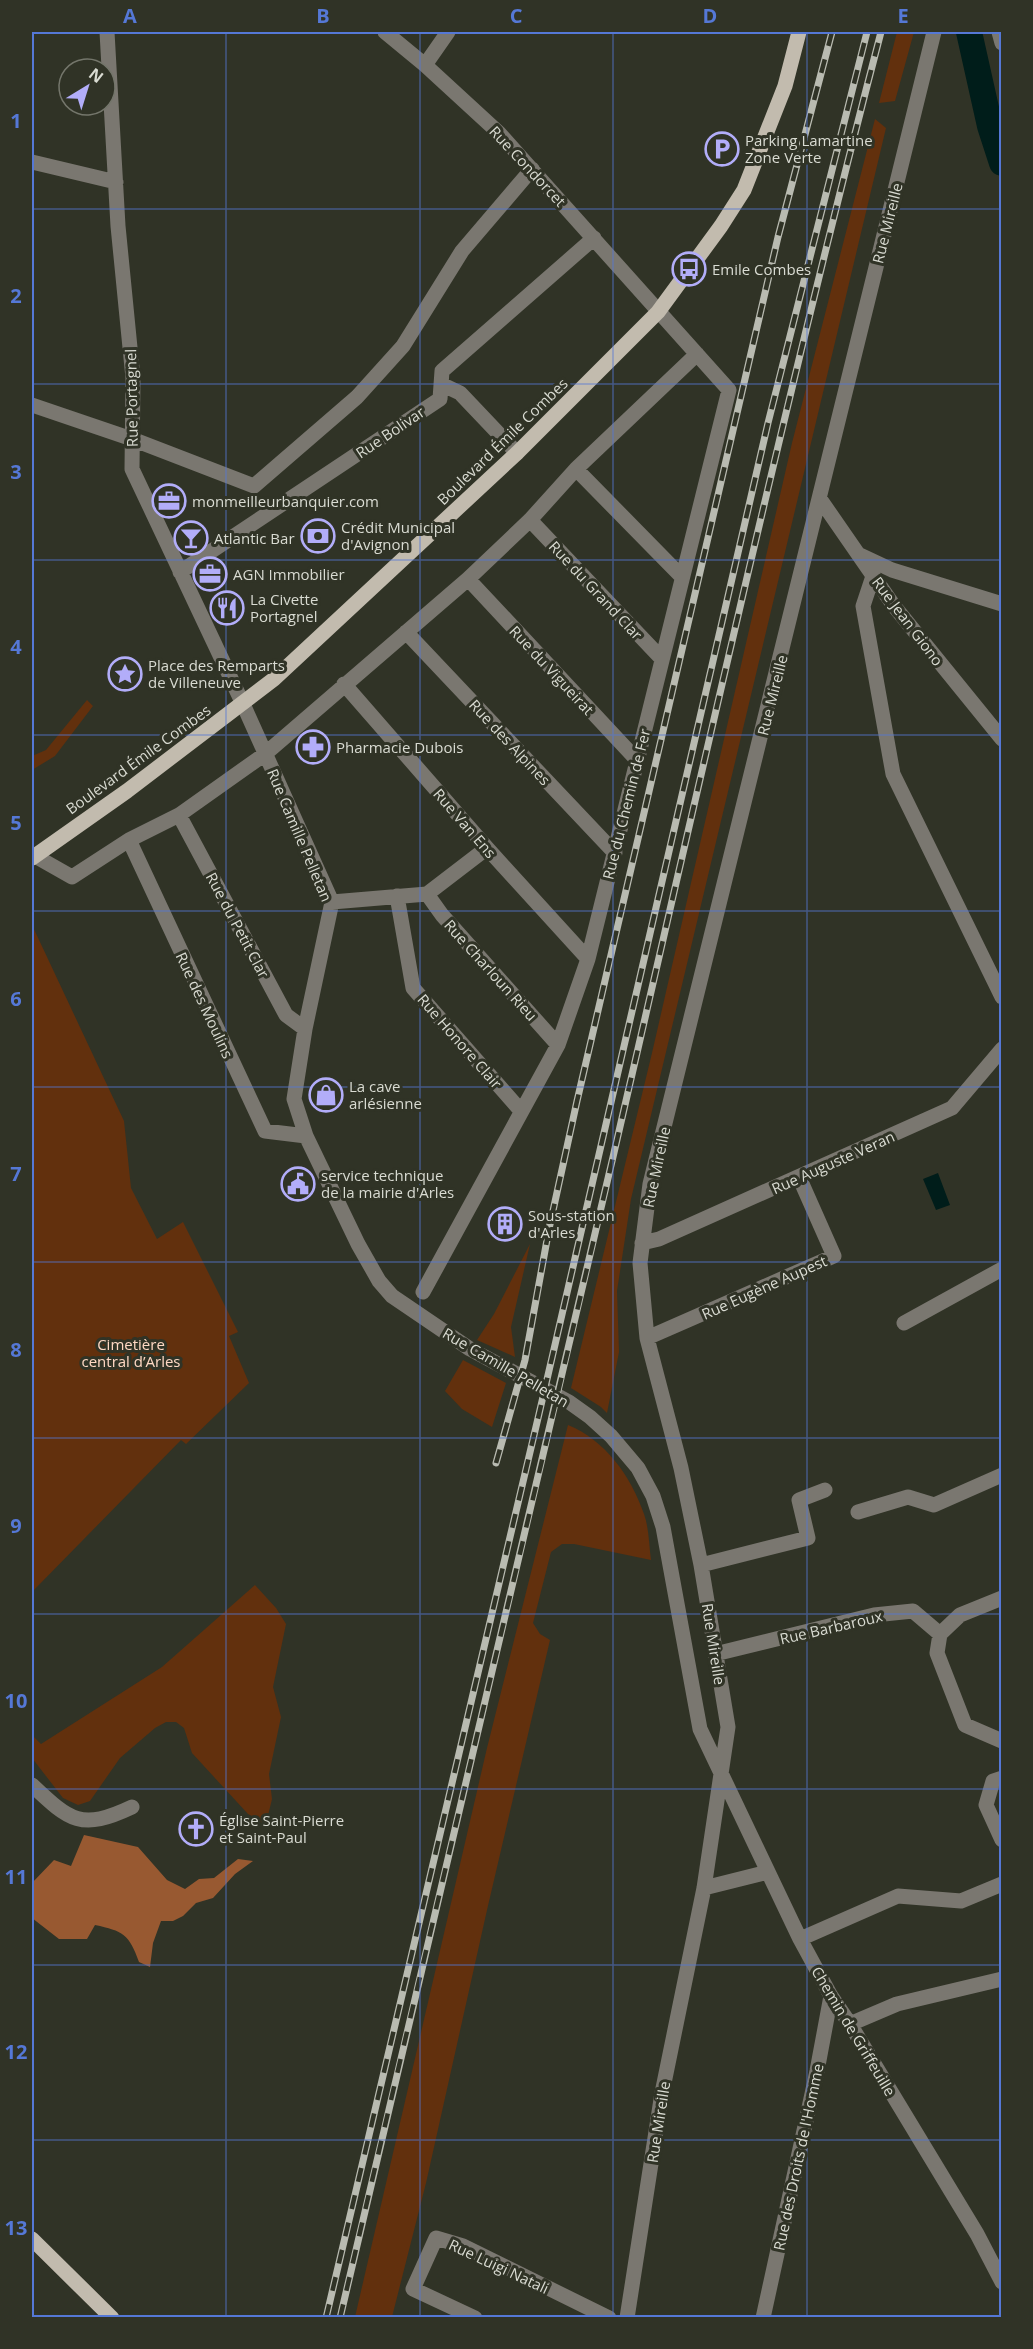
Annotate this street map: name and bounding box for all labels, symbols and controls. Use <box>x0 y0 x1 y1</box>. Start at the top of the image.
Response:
text: A <box>123 2 137 29</box>
text: B <box>316 2 330 29</box>
text: C <box>510 2 523 29</box>
text: D <box>703 2 717 29</box>
text: E <box>897 2 909 29</box>
north arrow <box>57 57 117 117</box>
text: N <box>84 63 108 88</box>
text: 1 <box>10 107 22 134</box>
street label: Rue Condorcet <box>485 121 571 211</box>
place label: Parking Lamartine Zone Verte <box>745 130 873 167</box>
parking icon: Parking Lamartine Zone Verte <box>704 131 740 167</box>
street label: Rue Mireille <box>867 181 907 265</box>
bus stop icon: Emile Combes <box>671 251 707 287</box>
place label: Emile Combes <box>712 259 811 279</box>
text: 2 <box>10 282 22 309</box>
street label: Rue Portagnel <box>120 349 142 447</box>
street label: Boulevard Émile Combes <box>432 373 572 509</box>
street label: Rue Bolivar <box>352 402 428 462</box>
text: 3 <box>10 458 22 485</box>
office icon: monmeilleurbanquier.com <box>151 483 187 519</box>
place label: monmeilleurbanquier.com <box>192 491 379 511</box>
place label: Crédit Municipal d'Avignon <box>341 517 455 554</box>
bank icon: Crédit Municipal d'Avignon <box>300 518 336 554</box>
bar icon: Atlantic Bar <box>173 520 209 556</box>
place label: Atlantic Bar <box>214 528 295 548</box>
street label: Rue du Grand Clar <box>545 536 647 644</box>
office icon: AGN Immobilier <box>192 556 228 592</box>
place label: AGN Immobilier <box>233 564 345 584</box>
street label: Rue Jean Giono <box>868 572 948 670</box>
place label: La Civette Portagnel <box>250 589 318 626</box>
restaurant icon: La Civette Portagnel <box>209 590 245 626</box>
street label: Rue du Vigueirat <box>505 621 599 719</box>
text: 4 <box>10 633 22 660</box>
street label: Rue Mireille <box>752 653 792 737</box>
place label: Place des Remparts de Villeneuve <box>148 655 285 692</box>
place icon: Place des Remparts de Villeneuve <box>107 656 143 692</box>
street label: Rue des Alpines <box>465 695 555 789</box>
street label: Boulevard Émile Combes <box>62 700 214 818</box>
street label: Rue du Chemin de Fer <box>598 727 654 881</box>
pharmacy icon: Pharmacie Dubois <box>295 729 331 765</box>
place label: Pharmacie Dubois <box>336 737 463 757</box>
street label: Rue Camille Pelletan <box>263 766 337 904</box>
street label: Rue Van Ens <box>429 784 501 862</box>
text: 5 <box>10 809 22 836</box>
street label: Rue du Petit Clar <box>202 869 274 981</box>
street label: Rue Charloun Rieu <box>440 915 542 1025</box>
street label: Rue des Moulins <box>172 949 238 1061</box>
text: 6 <box>10 985 22 1012</box>
street label: Rue Honore Clair <box>413 990 507 1092</box>
place label: La cave arlésienne <box>349 1076 422 1113</box>
shop icon: La cave arlésienne <box>308 1077 344 1113</box>
street label: Rue Mireille <box>638 1125 674 1209</box>
street label: Rue Auguste Veran <box>768 1126 898 1198</box>
text: 7 <box>10 1160 22 1187</box>
place label: service technique de la mairie d'Arles <box>321 1165 454 1202</box>
public building icon: service technique de la mairie d'Arles <box>280 1166 316 1202</box>
place label: Sous-station d'Arles <box>528 1205 615 1242</box>
building icon: Sous-station d'Arles <box>487 1206 523 1242</box>
street label: Rue Eugène Aupest <box>698 1250 830 1324</box>
street label: Rue Camille Pelletan <box>439 1323 573 1411</box>
park label: Cimetière central d’Arles <box>82 1334 181 1371</box>
text: 8 <box>10 1336 22 1363</box>
text: 9 <box>10 1512 22 1539</box>
street label: Rue Mireille <box>698 1602 730 1686</box>
street label: Rue Barbaroux <box>778 1605 884 1649</box>
text: 10 <box>5 1687 27 1714</box>
place label: Église Saint-Pierre et Saint-Paul <box>219 1810 344 1847</box>
church icon: Église Saint-Pierre et Saint-Paul <box>178 1811 214 1847</box>
text: 11 <box>5 1863 27 1890</box>
street label: Chemin de Griffeuille <box>807 1963 901 2099</box>
text: 12 <box>5 2038 27 2065</box>
street label: Rue des Droits de l'Homme <box>768 2062 828 2252</box>
street label: Rue Mireille <box>642 2080 674 2164</box>
text: 13 <box>5 2214 27 2241</box>
street label: Rue Luigi Natali <box>446 2234 552 2298</box>

